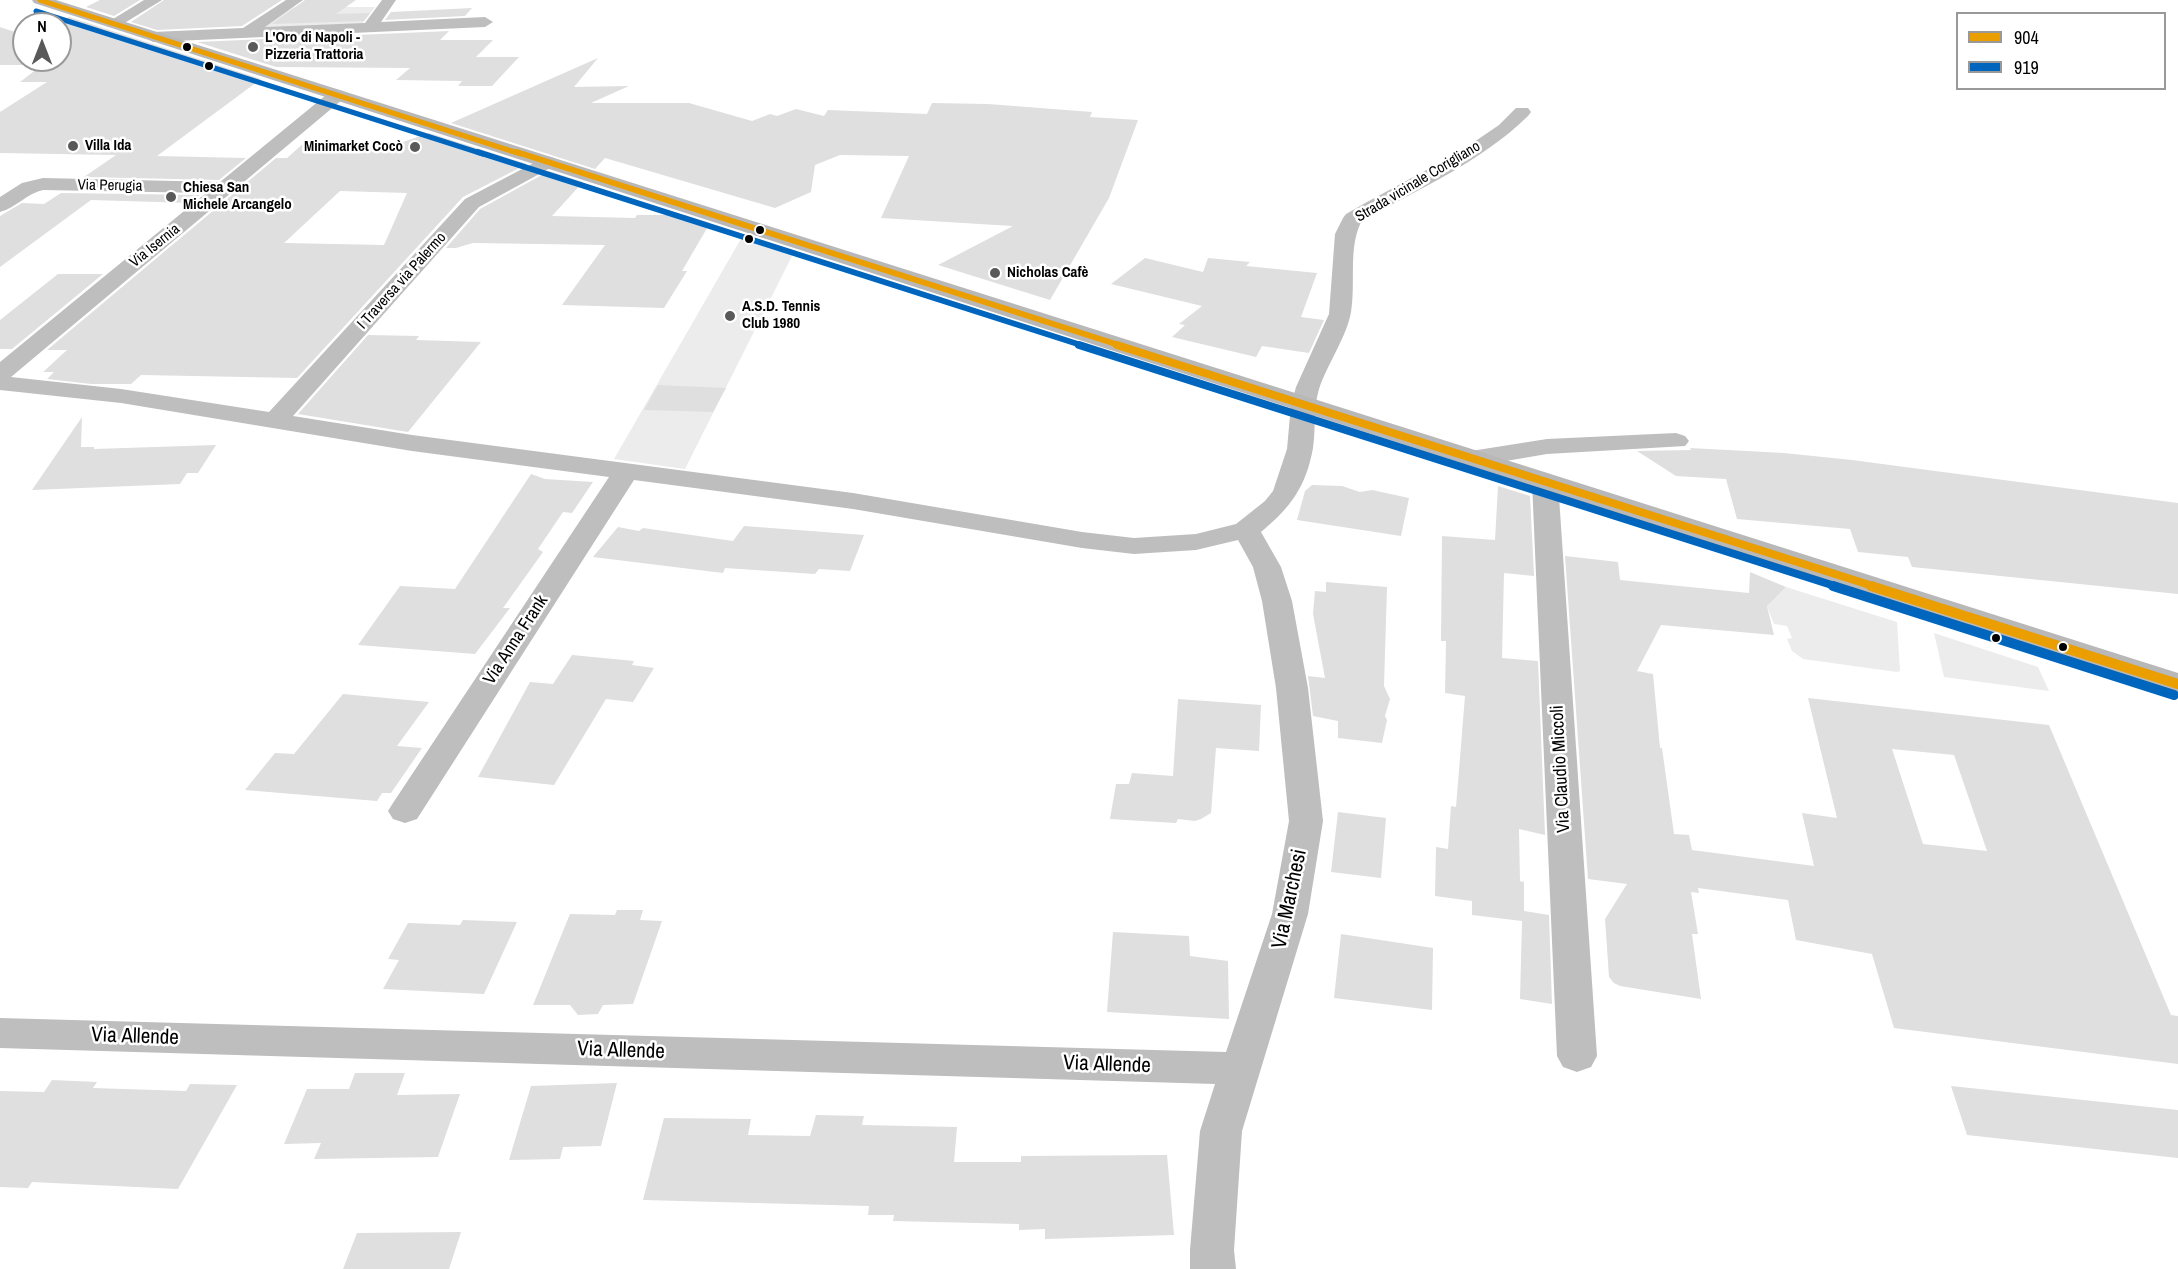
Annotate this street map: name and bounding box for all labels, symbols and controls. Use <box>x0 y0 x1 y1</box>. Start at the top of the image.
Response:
north arrow <box>12 12 72 72</box>
legend <box>1956 12 2166 90</box>
text: N <box>37 15 47 37</box>
text: 904 <box>2014 25 2039 50</box>
place label: L'Oro di Napoli - Pizzeria Trattoria <box>265 29 363 64</box>
marker: L'Oro di Napoli - Pizzeria Trattoria <box>246 40 260 54</box>
unlabelled marker <box>181 41 193 53</box>
text: 919 <box>2014 55 2039 80</box>
unlabelled marker <box>203 60 215 72</box>
place label: Villa Ida <box>85 137 131 155</box>
place label: Minimarket Cocò <box>304 138 403 156</box>
street label: Strada vicinale Corigliano <box>1352 138 1484 226</box>
marker: Villa Ida <box>66 139 80 153</box>
marker: Minimarket Cocò <box>408 140 422 154</box>
street label: Via Perugia <box>77 176 143 196</box>
place label: Chiesa San Michele Arcangelo <box>183 179 292 214</box>
marker: Chiesa San Michele Arcangelo <box>164 190 178 204</box>
street label: Via Isernia <box>126 220 184 272</box>
unlabelled marker <box>754 224 766 236</box>
street label: I Traversa via Palermo <box>354 229 450 333</box>
unlabelled marker <box>743 233 755 245</box>
place label: Nicholas Cafè <box>1007 264 1088 282</box>
marker: Nicholas Cafè <box>988 266 1002 280</box>
place label: A.S.D. Tennis Club 1980 <box>742 298 820 333</box>
marker: A.S.D. Tennis Club 1980 <box>723 309 737 323</box>
street label: Via Anna Frank <box>479 591 553 689</box>
unlabelled marker <box>1990 632 2002 644</box>
unlabelled marker <box>2057 641 2069 653</box>
street label: Via Claudio Miccoli <box>1547 705 1575 833</box>
street label: Via Marchesi <box>1267 847 1313 951</box>
street label: Via Allende <box>91 1023 179 1051</box>
street label: Via Allende <box>577 1037 665 1065</box>
street label: Via Allende <box>1063 1051 1151 1079</box>

